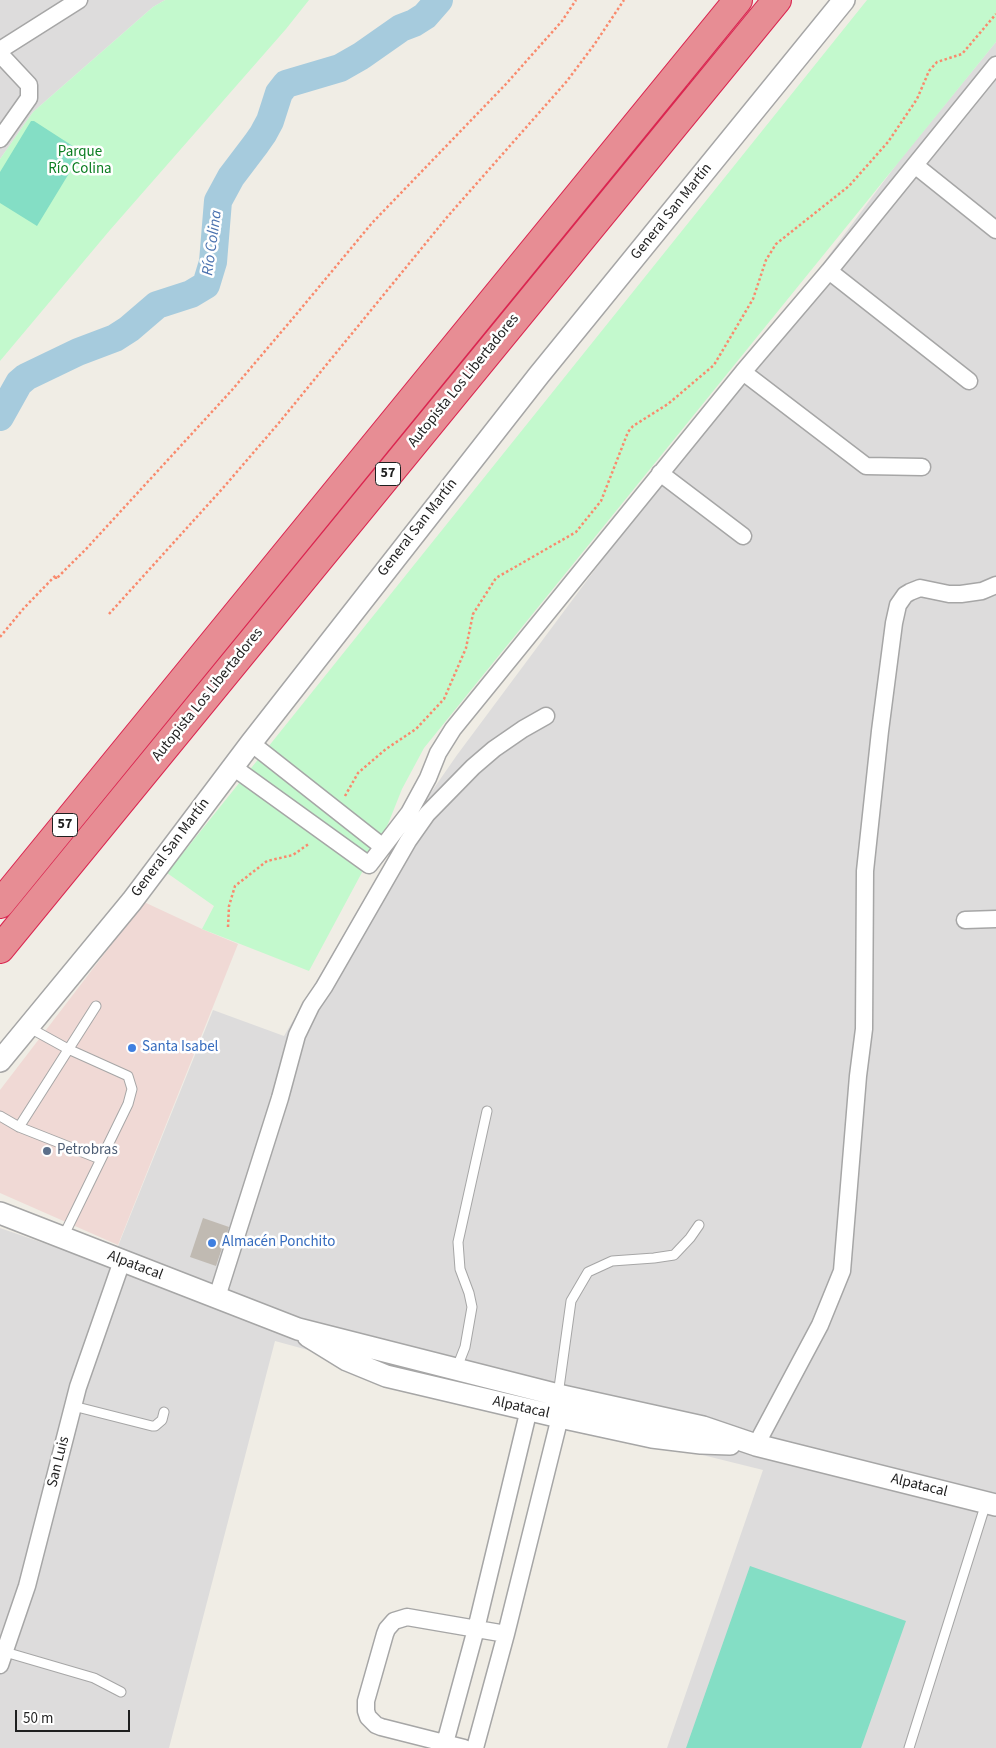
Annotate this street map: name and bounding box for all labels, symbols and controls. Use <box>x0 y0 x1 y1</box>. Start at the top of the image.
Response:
park label: Parque Río Colina <box>48 144 112 179</box>
street label: General San Martín <box>628 160 716 264</box>
water label: Río Colina <box>199 209 227 277</box>
street label: Autopista Los Libertadores <box>405 311 523 451</box>
road number: 57 <box>376 462 400 486</box>
street label: General San Martín <box>374 476 462 580</box>
street label: Autopista Los Libertadores <box>149 625 267 765</box>
street label: General San Martín <box>128 795 214 901</box>
road number: 57 <box>52 814 78 836</box>
place label: Santa Isabel <box>142 1039 218 1057</box>
marker: Santa Isabel <box>126 1042 138 1054</box>
place label: Petrobras <box>57 1142 118 1160</box>
marker: Petrobras <box>41 1145 53 1157</box>
place label: Almacén Ponchito <box>222 1234 335 1252</box>
marker: Almacén Ponchito <box>206 1237 218 1249</box>
street label: Alpatacal <box>105 1247 165 1285</box>
street label: Alpatacal <box>491 1393 551 1423</box>
street label: San Luis <box>44 1435 74 1489</box>
street label: Alpatacal <box>889 1470 949 1502</box>
scale bar <box>18 1700 132 1732</box>
text: 50 m <box>23 1708 53 1729</box>

